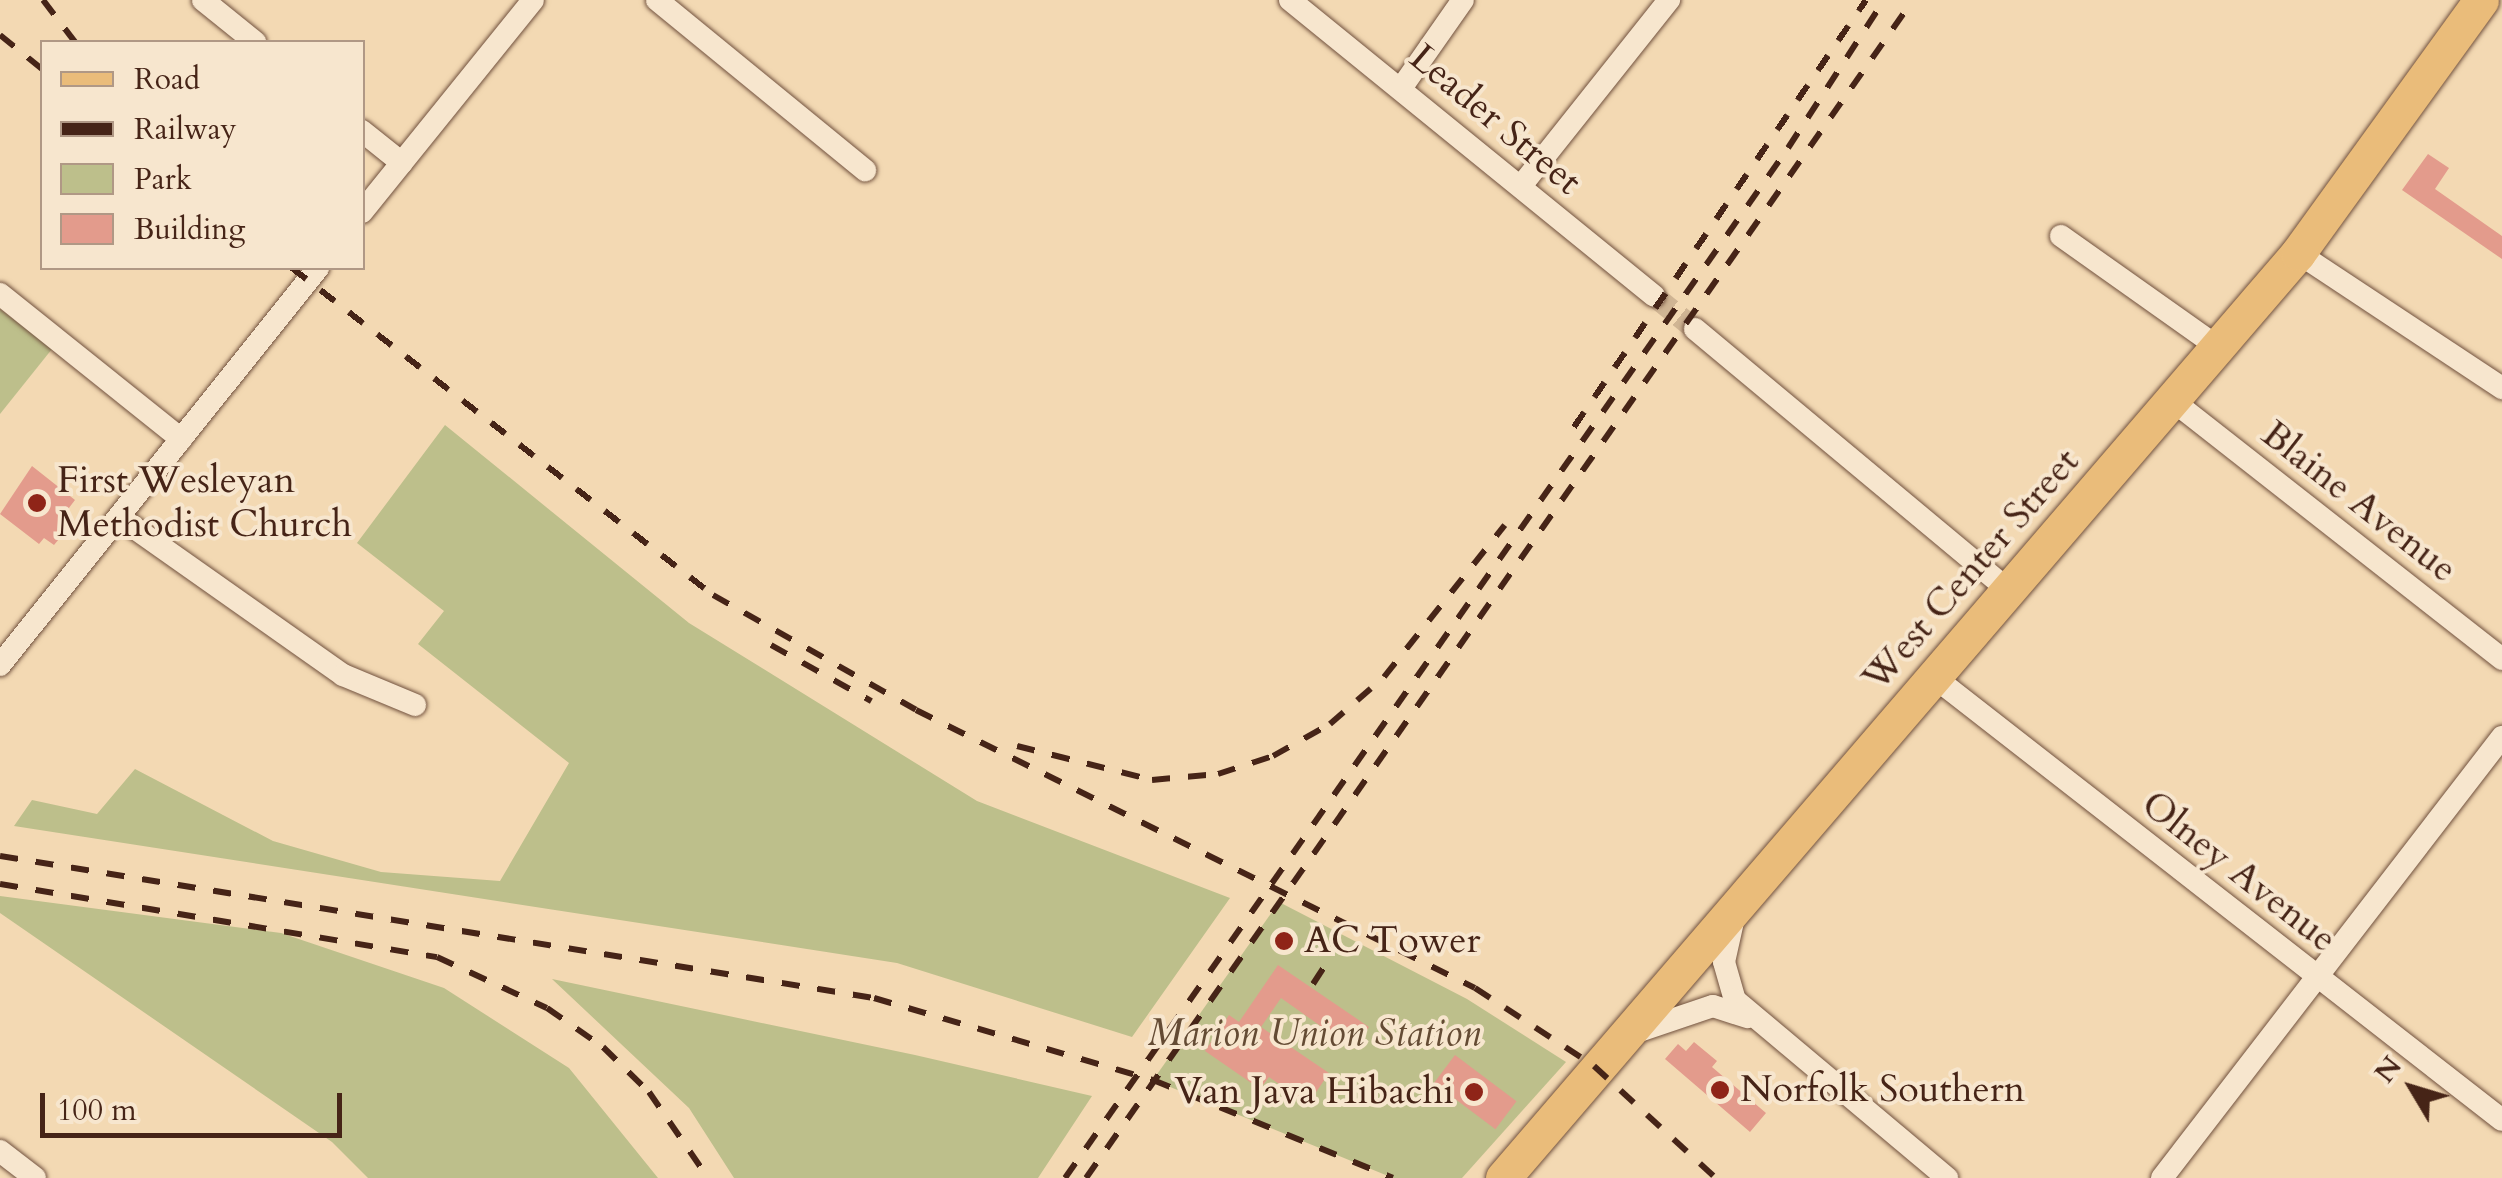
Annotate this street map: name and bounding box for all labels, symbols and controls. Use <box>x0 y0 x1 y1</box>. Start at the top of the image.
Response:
street label: Leader Street <box>1400 35 1590 205</box>
legend <box>40 40 365 270</box>
text: Road <box>134 59 200 100</box>
text: Railway <box>134 109 237 150</box>
text: Park <box>134 159 192 200</box>
text: Building <box>134 209 245 250</box>
street label: Blaine Avenue <box>2252 412 2466 592</box>
street label: West Center Street <box>1853 439 2089 701</box>
place label: First Wesleyan Methodist Church <box>57 458 352 548</box>
marker: First Wesleyan Methodist Church <box>26 492 48 514</box>
street label: Olney Avenue <box>2132 782 2346 962</box>
place label: AC Tower <box>1304 918 1480 964</box>
marker: AC Tower <box>1273 930 1295 952</box>
park label: Marion Union Station <box>1147 1011 1481 1057</box>
north arrow <box>2362 1038 2462 1138</box>
text: N <box>2366 1048 2411 1091</box>
place label: Norfolk Southern <box>1740 1067 2025 1113</box>
place label: Van Java Hibachi <box>1175 1069 1454 1115</box>
scale bar <box>45 1073 348 1135</box>
marker: Norfolk Southern <box>1709 1079 1731 1101</box>
marker: Van Java Hibachi <box>1463 1081 1485 1103</box>
text: 100 m <box>57 1090 137 1131</box>

